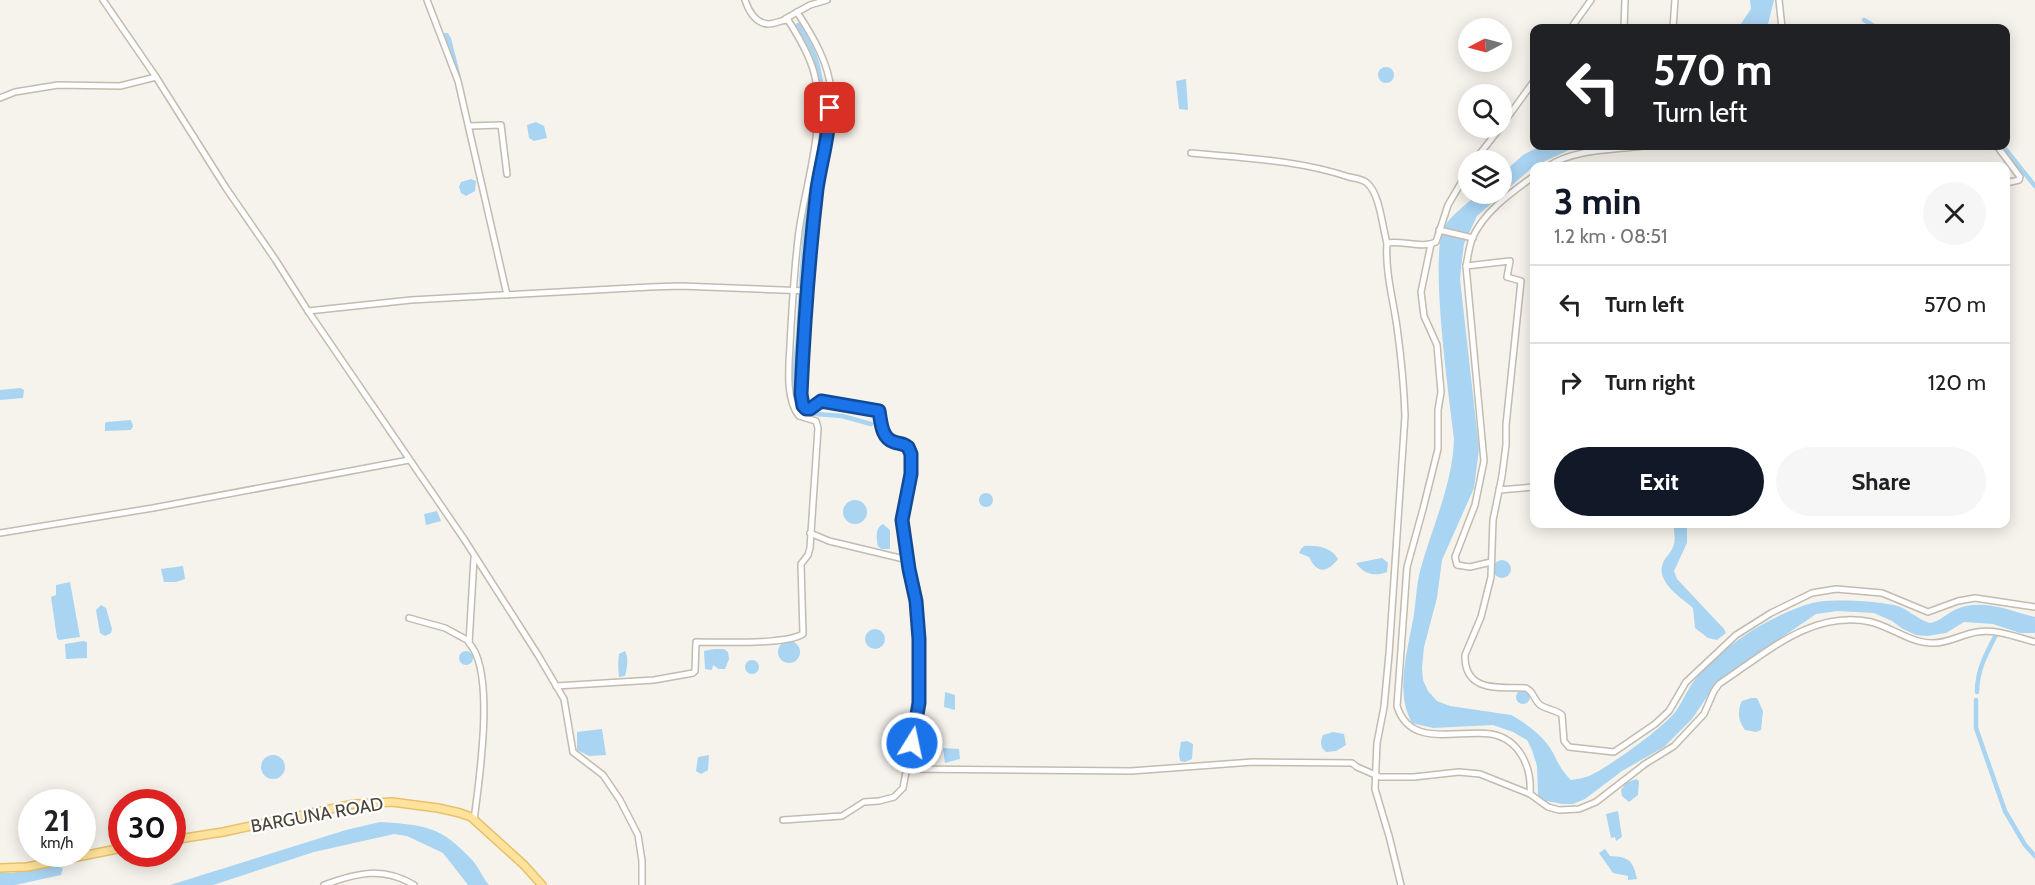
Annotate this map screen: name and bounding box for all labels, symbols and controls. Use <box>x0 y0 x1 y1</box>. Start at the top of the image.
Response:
north arrow <box>1458 18 1512 72</box>
map controls <box>1458 18 1512 204</box>
text: 570 m <box>1653 44 1772 96</box>
icon: left <box>1554 48 1632 126</box>
pin <box>804 82 855 133</box>
button: search <box>1458 84 1512 138</box>
icon: arrive <box>813 91 846 124</box>
text: Turn left <box>1653 96 1747 129</box>
button: layers <box>1458 150 1512 204</box>
text: 3 min <box>1554 179 1641 223</box>
button: close <box>1923 182 1986 245</box>
text: 1.2 km · 08:51 <box>1554 224 1668 248</box>
icon: left <box>1554 288 1587 321</box>
text: Turn left <box>1605 291 1684 318</box>
text: 570 m <box>1924 291 1986 318</box>
icon: right <box>1554 366 1587 399</box>
text: Turn right <box>1605 369 1695 396</box>
text: 120 m <box>1928 369 1986 396</box>
button: Exit <box>1554 447 1764 516</box>
button: Share <box>1776 447 1986 516</box>
position arrow <box>880 711 944 775</box>
speed limit sign: 30 <box>108 789 186 867</box>
street label: BARGUNA ROAD <box>249 793 385 837</box>
text: 21 <box>44 802 70 839</box>
text: km/h <box>41 834 73 852</box>

